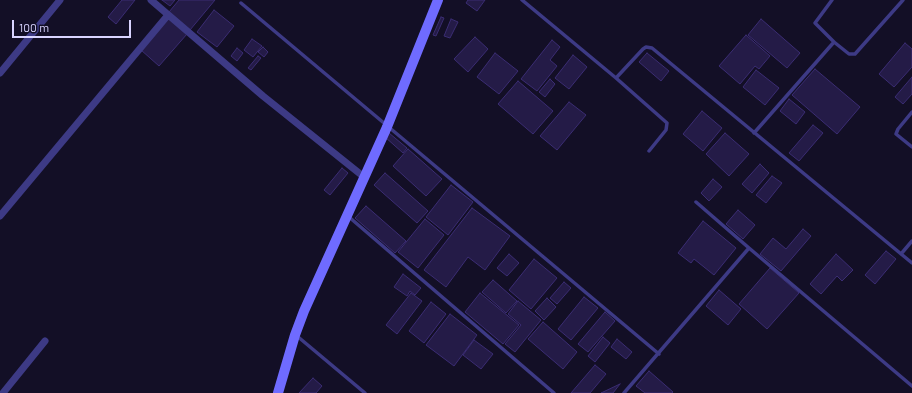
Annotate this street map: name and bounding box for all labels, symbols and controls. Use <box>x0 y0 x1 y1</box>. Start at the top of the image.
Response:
scale bar <box>14 12 133 38</box>
text: 100 m <box>19 20 49 34</box>

